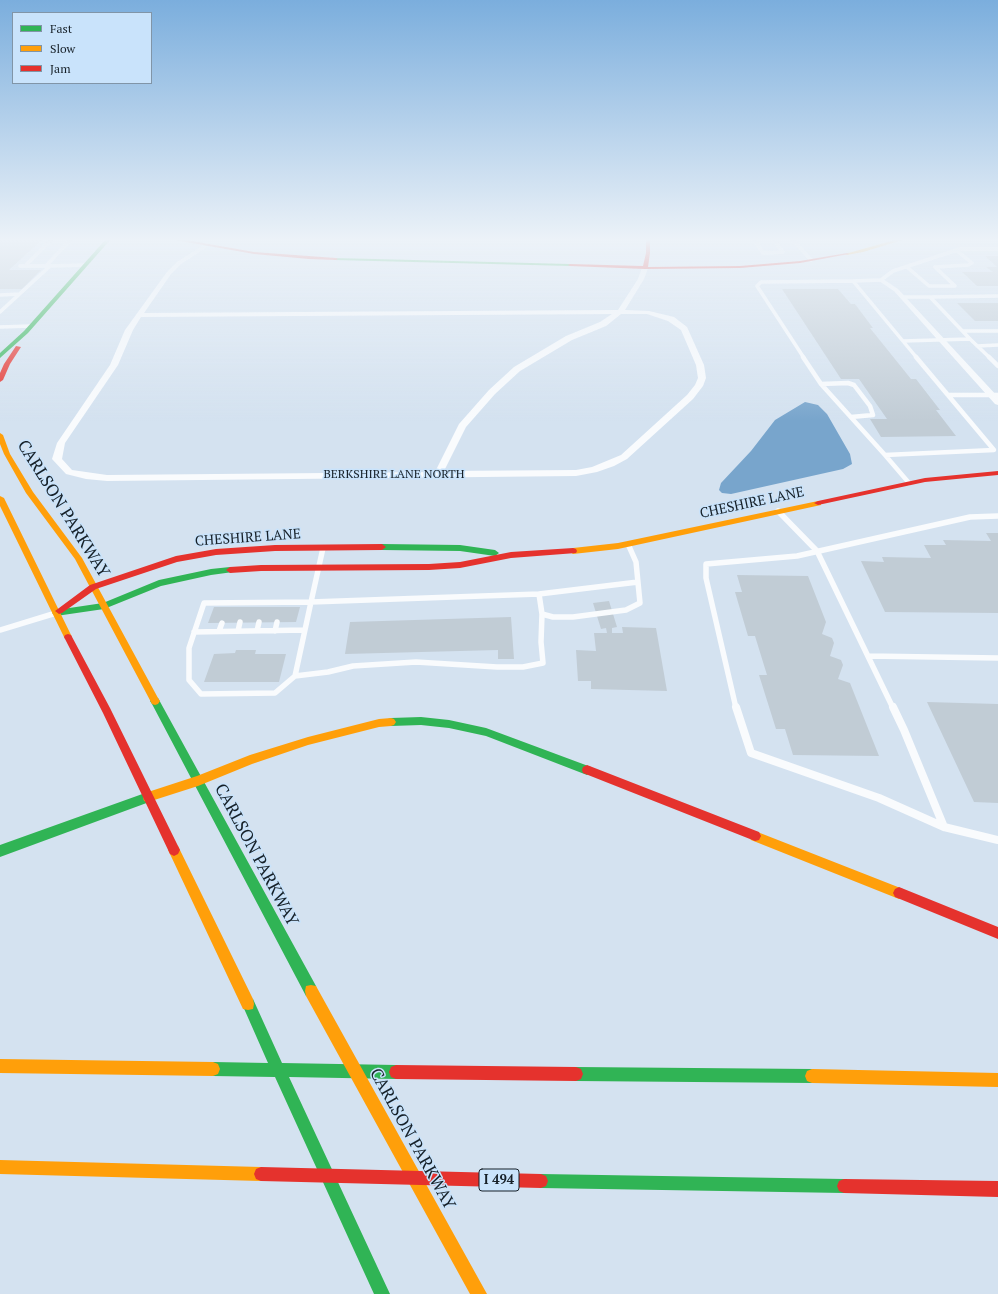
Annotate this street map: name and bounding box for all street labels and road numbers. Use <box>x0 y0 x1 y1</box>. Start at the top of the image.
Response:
street label: CARLSON PARKWAY <box>12 437 114 581</box>
street label: BERKSHIRE LANE NORTH <box>323 468 465 482</box>
street label: CHESHIRE LANE <box>698 484 806 522</box>
street label: CHESHIRE LANE <box>194 526 302 550</box>
street label: CARLSON PARKWAY <box>210 780 302 930</box>
street label: CARLSON PARKWAY <box>365 1065 459 1213</box>
road number: I 494 <box>479 1169 519 1191</box>

